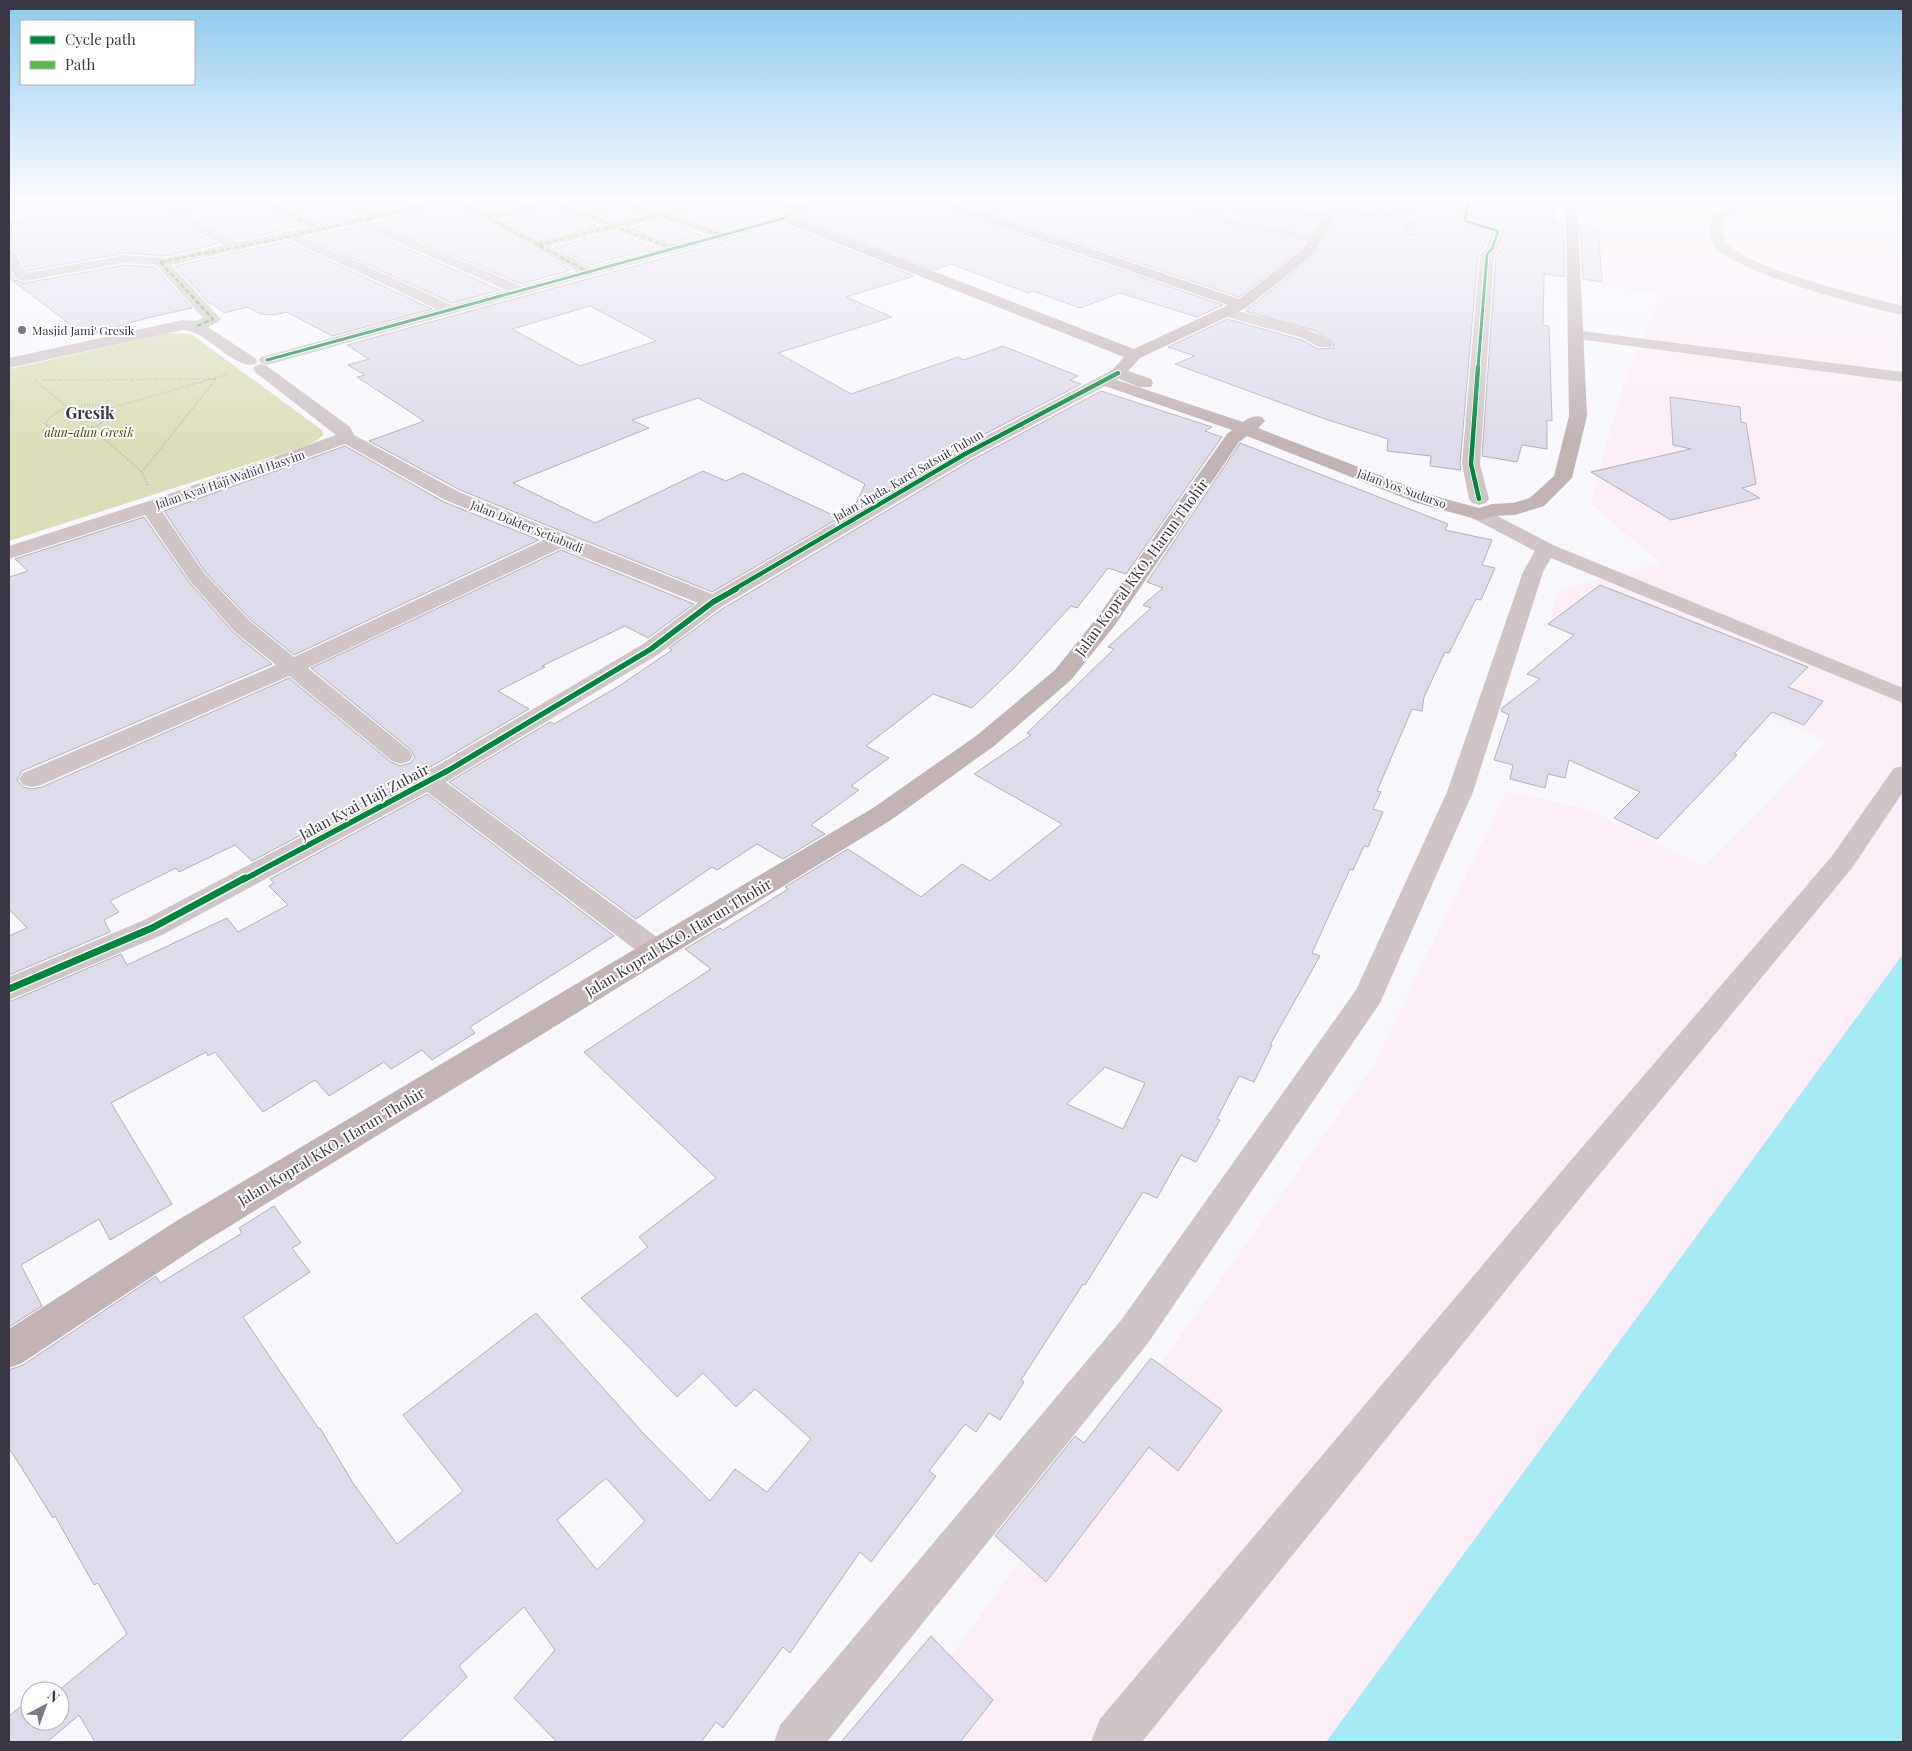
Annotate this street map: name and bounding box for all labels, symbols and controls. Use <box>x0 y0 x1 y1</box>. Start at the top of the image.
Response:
legend <box>20 20 195 85</box>
text: Cycle path <box>65 29 136 49</box>
text: Path <box>65 54 95 74</box>
place label: Masjid Jami' Gresik <box>32 322 135 338</box>
marker: Masjid Jami' Gresik <box>16 324 28 336</box>
district label: Gresik <box>66 402 115 423</box>
park label: alun-alun Gresik <box>44 424 134 440</box>
street label: Jalan Aipda. Karel Satsuit Tubun <box>829 425 986 525</box>
street label: Jalan Kyai Haji Wahid Hasyim <box>152 446 307 512</box>
street label: Jalan Yos Sudarso <box>1354 464 1449 512</box>
street label: Jalan Kopral KKO. Harun Thohir <box>1069 474 1212 661</box>
street label: Jalan Dokter Setiabudi <box>468 496 586 556</box>
street label: Jalan Kyai Haji Zubair <box>295 758 433 844</box>
street label: Jalan Kopral KKO. Harun Thohir <box>580 873 776 1001</box>
street label: Jalan Kopral KKO. Harun Thohir <box>233 1082 429 1210</box>
north arrow <box>20 1681 70 1731</box>
text: N <box>44 1685 64 1706</box>

